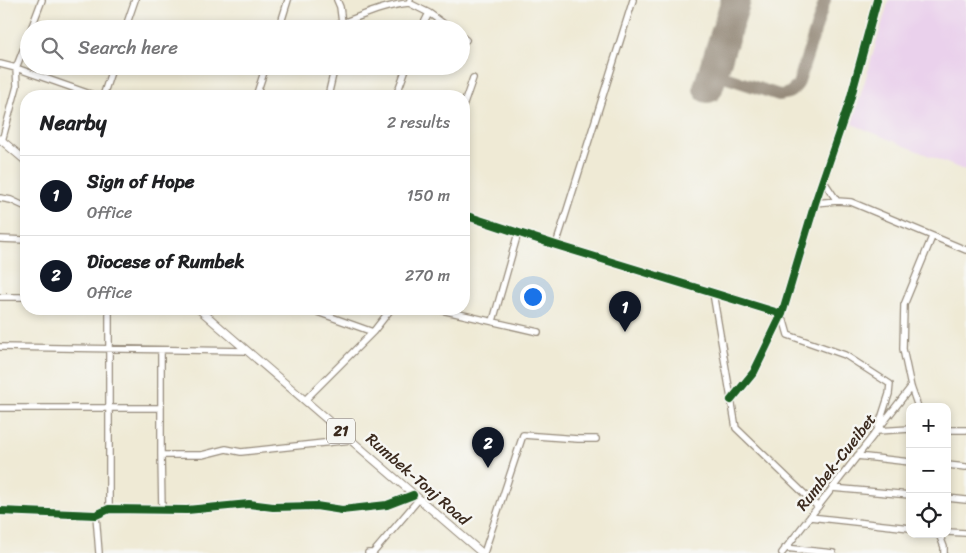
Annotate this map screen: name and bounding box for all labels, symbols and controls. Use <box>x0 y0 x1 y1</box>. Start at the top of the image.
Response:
search box <box>20 20 470 75</box>
text: Search here <box>78 31 178 64</box>
icon: search <box>38 34 66 62</box>
text: Nearby <box>40 104 106 142</box>
text: 2 results <box>387 108 450 137</box>
text: Sign of Hope <box>87 165 194 198</box>
text: 1 <box>53 181 59 210</box>
text: 150 m <box>407 181 450 210</box>
text: Office <box>87 198 132 227</box>
text: Diocese of Rumbek <box>87 245 245 278</box>
text: 2 <box>51 261 61 290</box>
text: 270 m <box>405 261 450 290</box>
text: Office <box>87 278 132 307</box>
your location <box>520 284 546 310</box>
pin: 1 <box>609 291 641 332</box>
map controls <box>906 403 951 538</box>
button: + <box>906 403 951 448</box>
street label: Rumbek-Cueibet <box>788 407 884 517</box>
road number: 21 <box>327 418 355 444</box>
street label: Rumbek-Tonj Road <box>359 425 478 534</box>
pin: 2 <box>472 427 504 468</box>
button: − <box>906 448 951 493</box>
button: locate <box>906 493 951 538</box>

